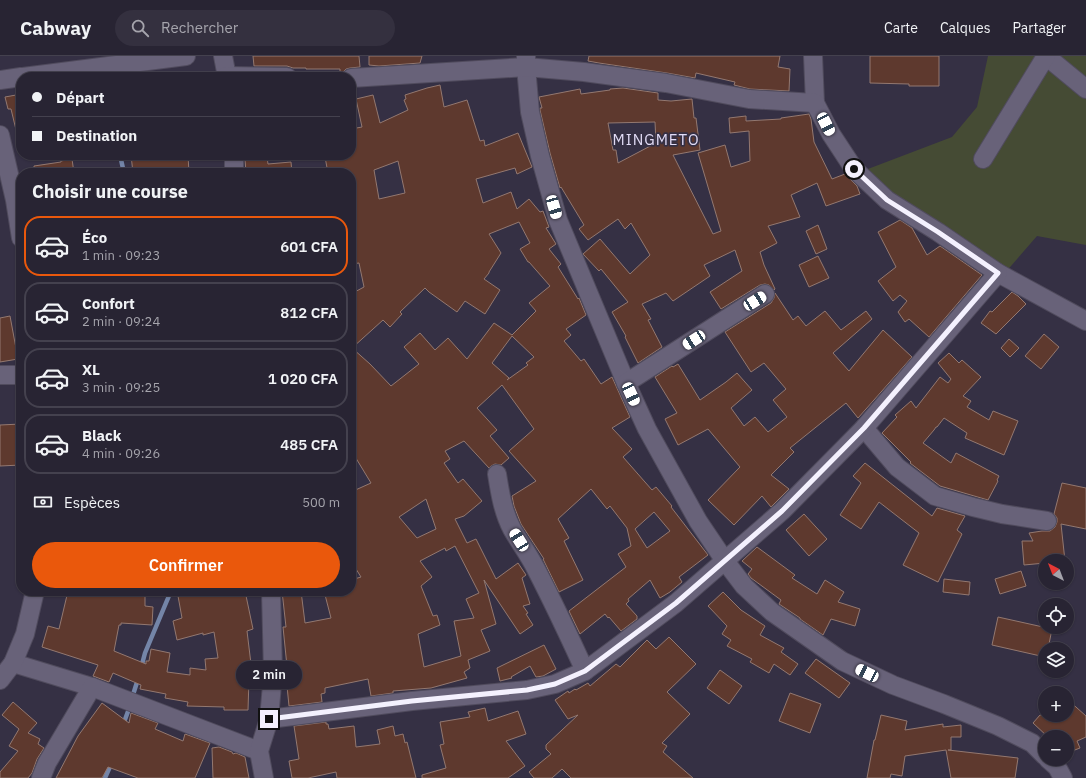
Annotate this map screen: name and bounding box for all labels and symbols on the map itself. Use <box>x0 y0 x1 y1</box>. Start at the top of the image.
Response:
car <box>815 111 837 137</box>
district label: MINGMETO <box>612 130 700 149</box>
route start <box>845 160 863 178</box>
car <box>545 194 563 220</box>
car <box>742 290 768 312</box>
car <box>681 328 707 352</box>
car <box>620 381 642 407</box>
car <box>508 527 530 553</box>
north arrow <box>1038 554 1074 590</box>
callout: 2 min <box>236 661 302 689</box>
car <box>854 662 880 684</box>
route end <box>260 710 278 728</box>

